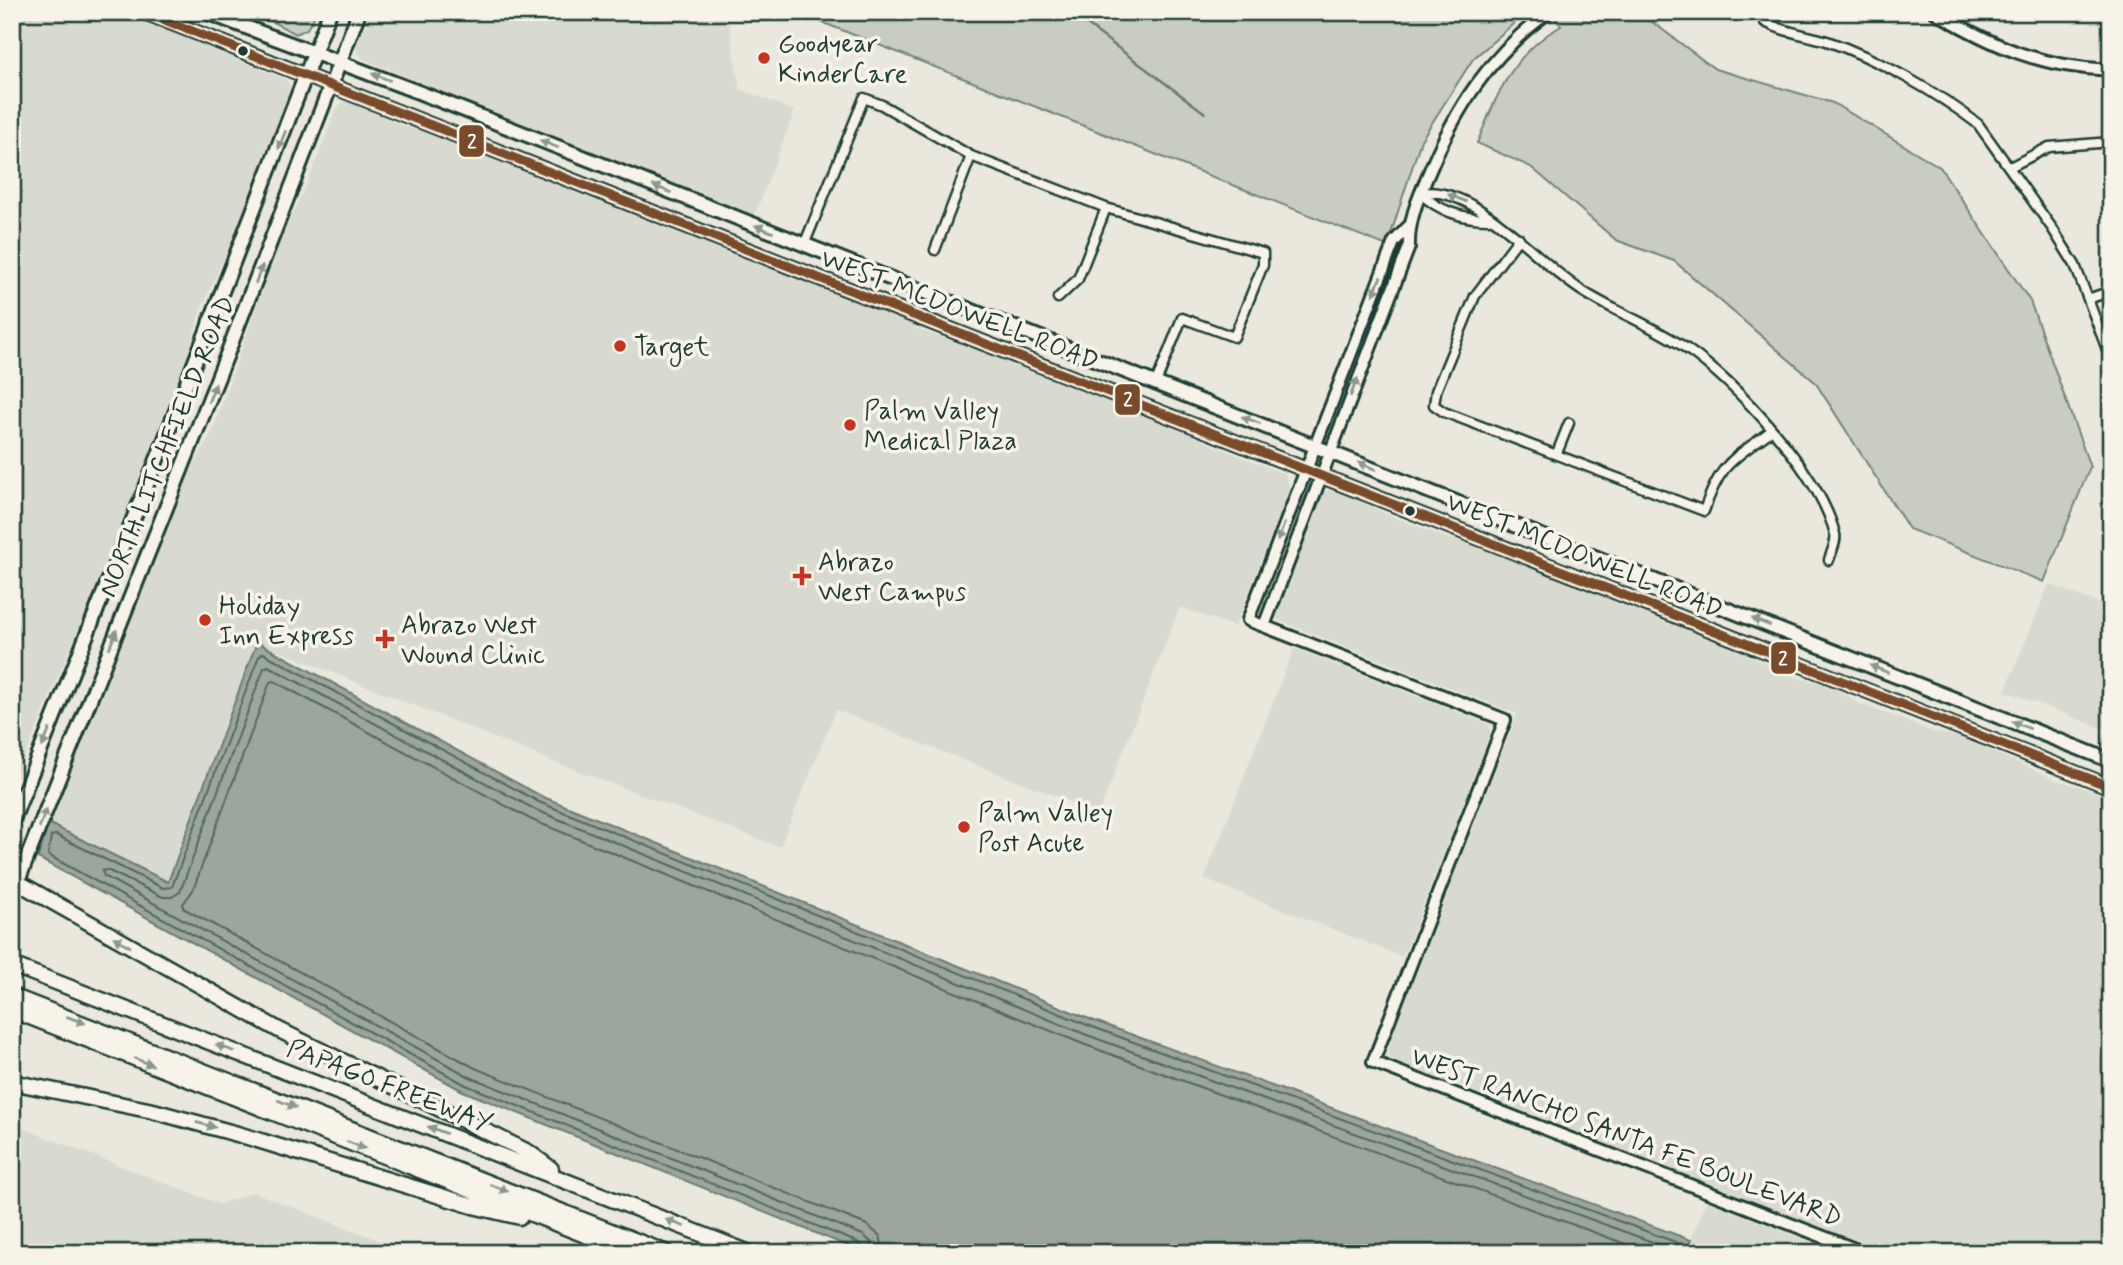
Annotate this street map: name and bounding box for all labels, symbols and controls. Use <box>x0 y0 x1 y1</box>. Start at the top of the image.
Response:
place label: Goodyear KinderCare <box>778 28 907 92</box>
unlabelled marker <box>236 44 250 58</box>
marker: Goodyear KinderCare <box>756 50 772 66</box>
one-way arrow <box>370 72 391 83</box>
line badge: 2 <box>458 124 485 158</box>
one-way arrow <box>276 129 287 150</box>
text: 2 <box>467 130 477 155</box>
one-way arrow <box>538 138 559 149</box>
one-way arrow <box>652 183 673 194</box>
one-way arrow <box>1447 192 1468 203</box>
one-way arrow <box>753 224 774 235</box>
street label: WEST MCDOWELL ROAD <box>815 242 1103 380</box>
one-way arrow <box>253 264 264 285</box>
one-way arrow <box>1372 276 1383 297</box>
street label: NORTH LITCHFIELD ROAD <box>92 291 244 602</box>
place label: Target <box>634 331 709 367</box>
marker: Target <box>612 338 628 354</box>
one-way arrow <box>1349 377 1360 398</box>
one-way arrow <box>207 382 218 403</box>
line badge: 2 <box>1114 383 1141 416</box>
text: 2 <box>1123 388 1133 413</box>
place label: Palm Valley Medical Plaza <box>864 395 1017 459</box>
one-way arrow <box>1240 415 1261 426</box>
marker: Palm Valley Medical Plaza <box>842 417 858 433</box>
one-way arrow <box>1356 460 1377 471</box>
street label: WEST MCDOWELL ROAD <box>1441 486 1727 628</box>
unlabelled marker <box>1403 504 1417 518</box>
one-way arrow <box>1275 522 1286 543</box>
place label: Abrazo West Campus <box>818 546 966 610</box>
marker: Abrazo West Campus <box>792 566 812 586</box>
place label: Holiday Inn Express <box>219 590 354 654</box>
place label: Abrazo West Wound Clinic <box>401 609 545 673</box>
marker: Holiday Inn Express <box>197 612 213 628</box>
one-way arrow <box>1750 616 1771 627</box>
one-way arrow <box>108 628 119 649</box>
marker: Abrazo West Wound Clinic <box>375 629 395 649</box>
line badge: 2 <box>1770 641 1797 675</box>
text: 2 <box>1778 647 1788 672</box>
one-way arrow <box>1869 664 1890 675</box>
one-way arrow <box>2010 720 2031 731</box>
one-way arrow <box>40 728 51 749</box>
place label: Palm Valley Post Acute <box>978 797 1113 861</box>
one-way arrow <box>37 807 48 828</box>
marker: Palm Valley Post Acute <box>956 819 972 835</box>
one-way arrow <box>112 936 131 948</box>
one-way arrow <box>65 1015 86 1026</box>
street label: PAPAGO FREEWAY <box>282 1032 497 1142</box>
street label: WEST RANCHO SANTA FE BOULEVARD <box>1406 1040 1847 1236</box>
one-way arrow <box>215 1042 236 1053</box>
one-way arrow <box>134 1056 155 1067</box>
one-way arrow <box>277 1098 298 1109</box>
one-way arrow <box>195 1120 217 1131</box>
one-way arrow <box>427 1125 448 1136</box>
one-way arrow <box>346 1139 367 1150</box>
one-way arrow <box>489 1182 510 1193</box>
one-way arrow <box>664 1218 685 1229</box>

